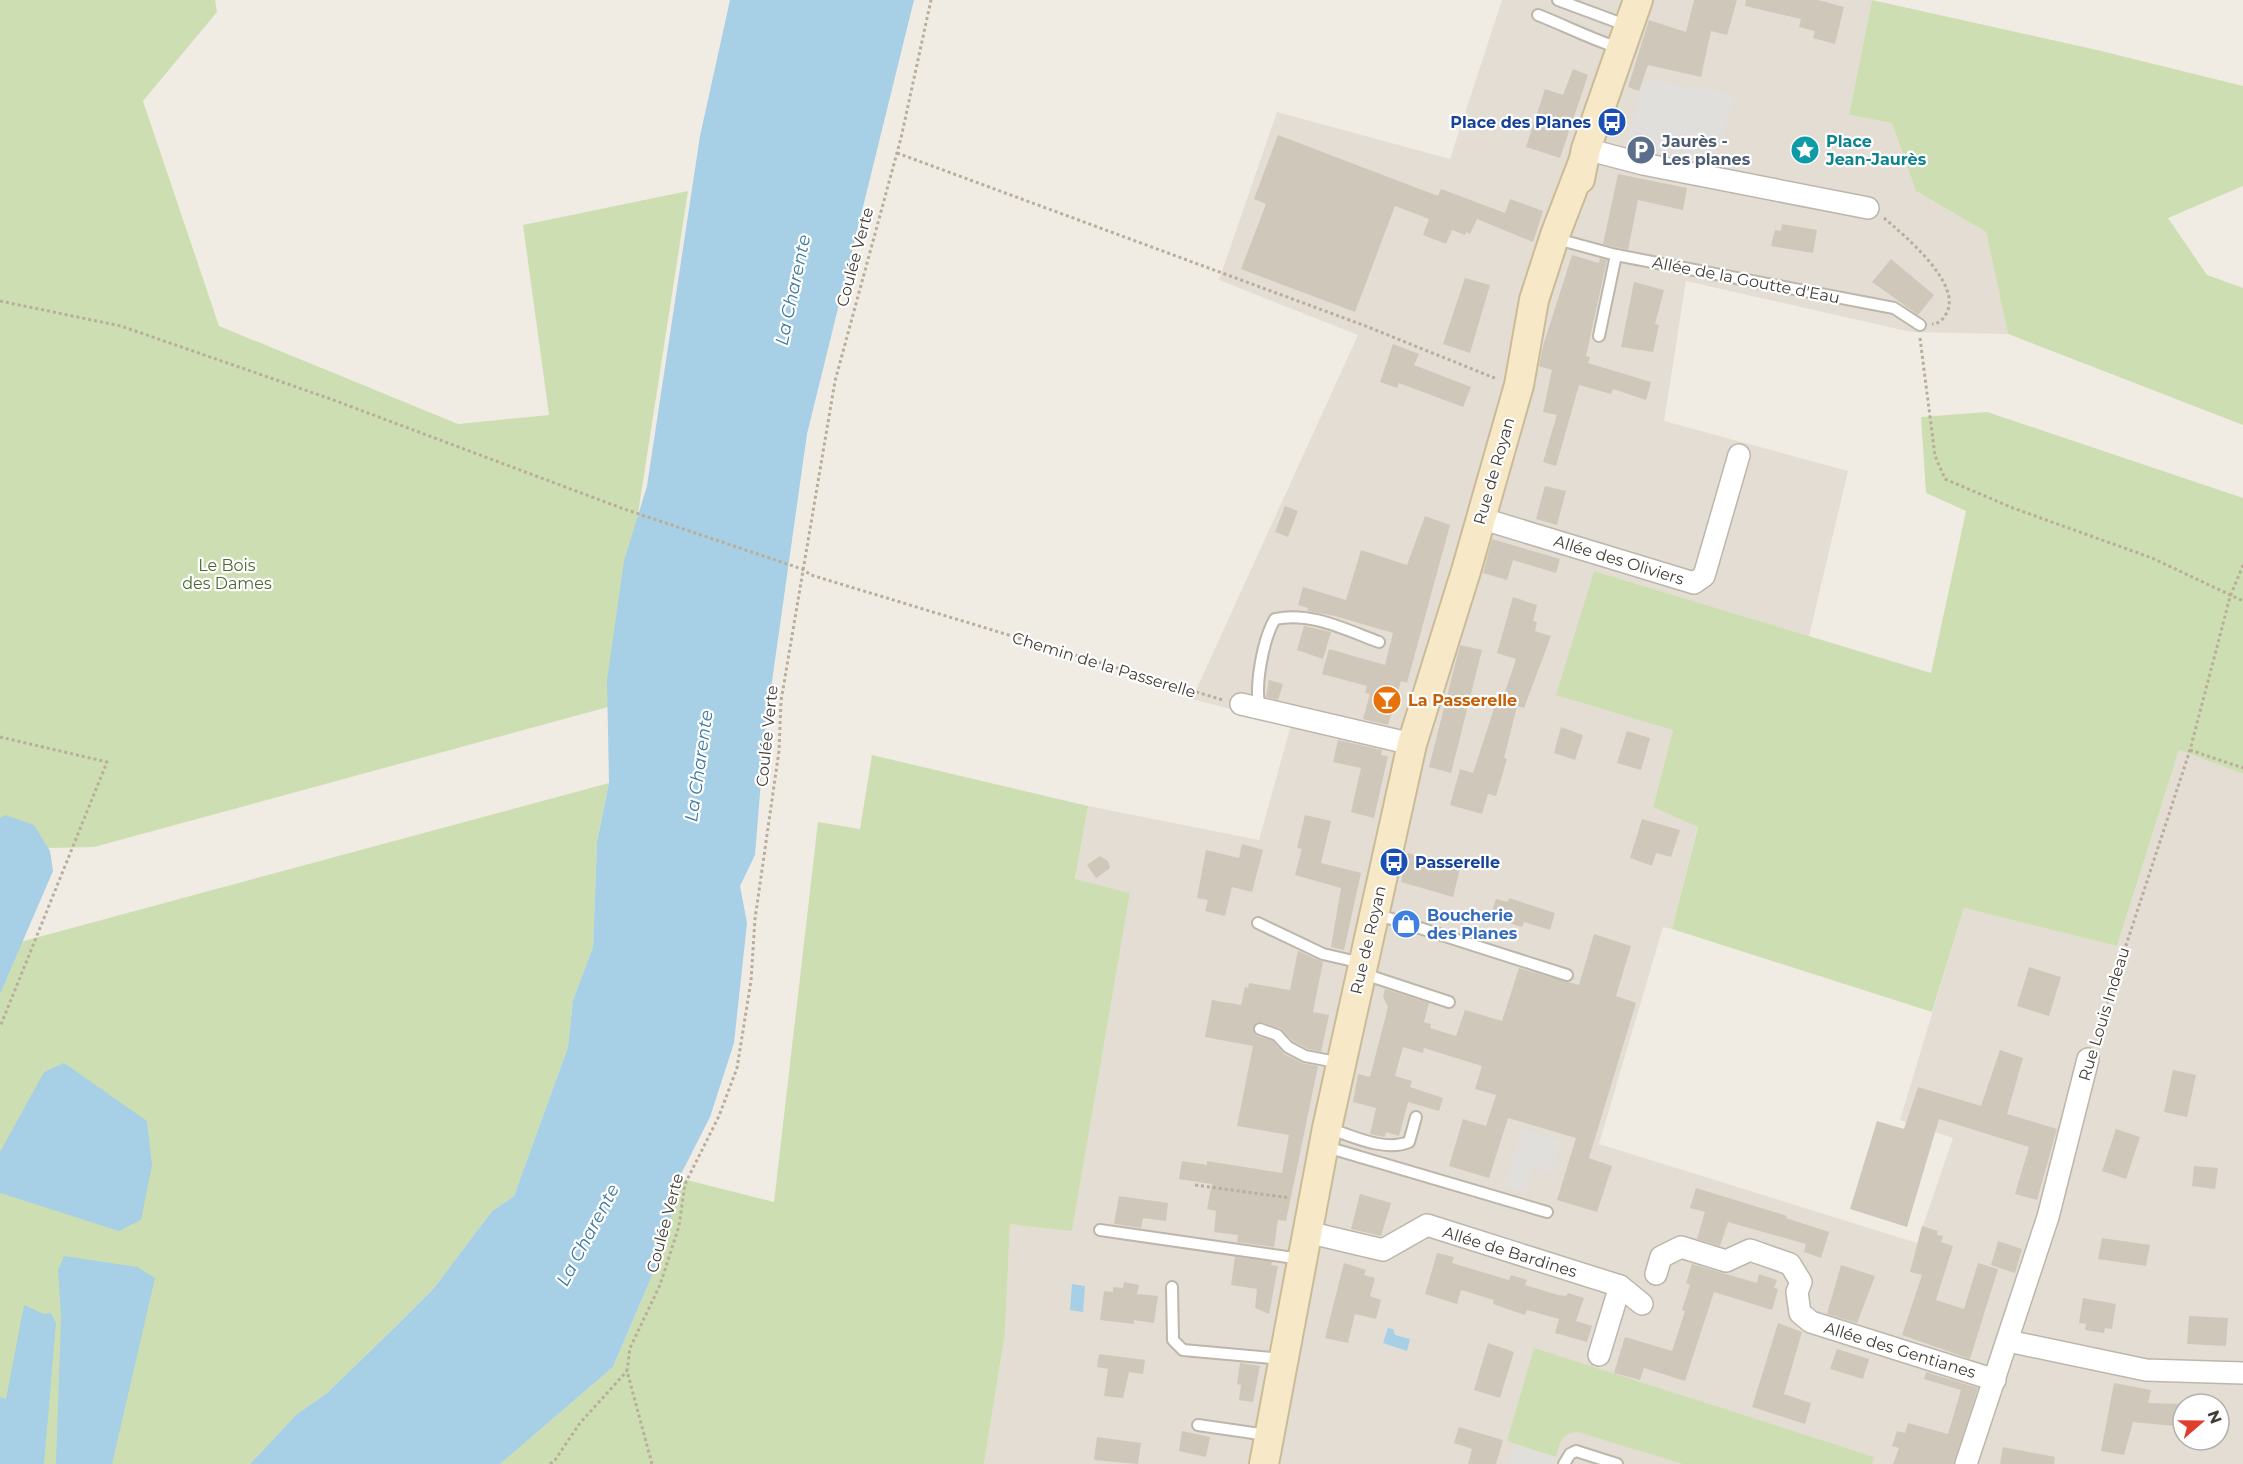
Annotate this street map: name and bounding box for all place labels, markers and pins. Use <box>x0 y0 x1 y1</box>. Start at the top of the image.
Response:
bus stop icon: Place des Planes <box>1596 106 1628 138</box>
place label: Place des Planes <box>1450 113 1591 132</box>
place label: Jaurès - Les planes <box>1661 132 1751 169</box>
place label: Place Jean-Jaurès <box>1825 132 1927 169</box>
parking icon: Jaurès - Les planes <box>1625 134 1657 166</box>
place icon: Place Jean-Jaurès <box>1789 134 1821 166</box>
bar icon: La Passerelle <box>1371 684 1403 716</box>
place label: La Passerelle <box>1408 691 1517 710</box>
bus stop icon: Passerelle <box>1378 846 1410 878</box>
place label: Passerelle <box>1415 853 1500 872</box>
place label: Boucherie des Planes <box>1427 906 1518 943</box>
shop icon: Boucherie des Planes <box>1390 908 1422 940</box>

